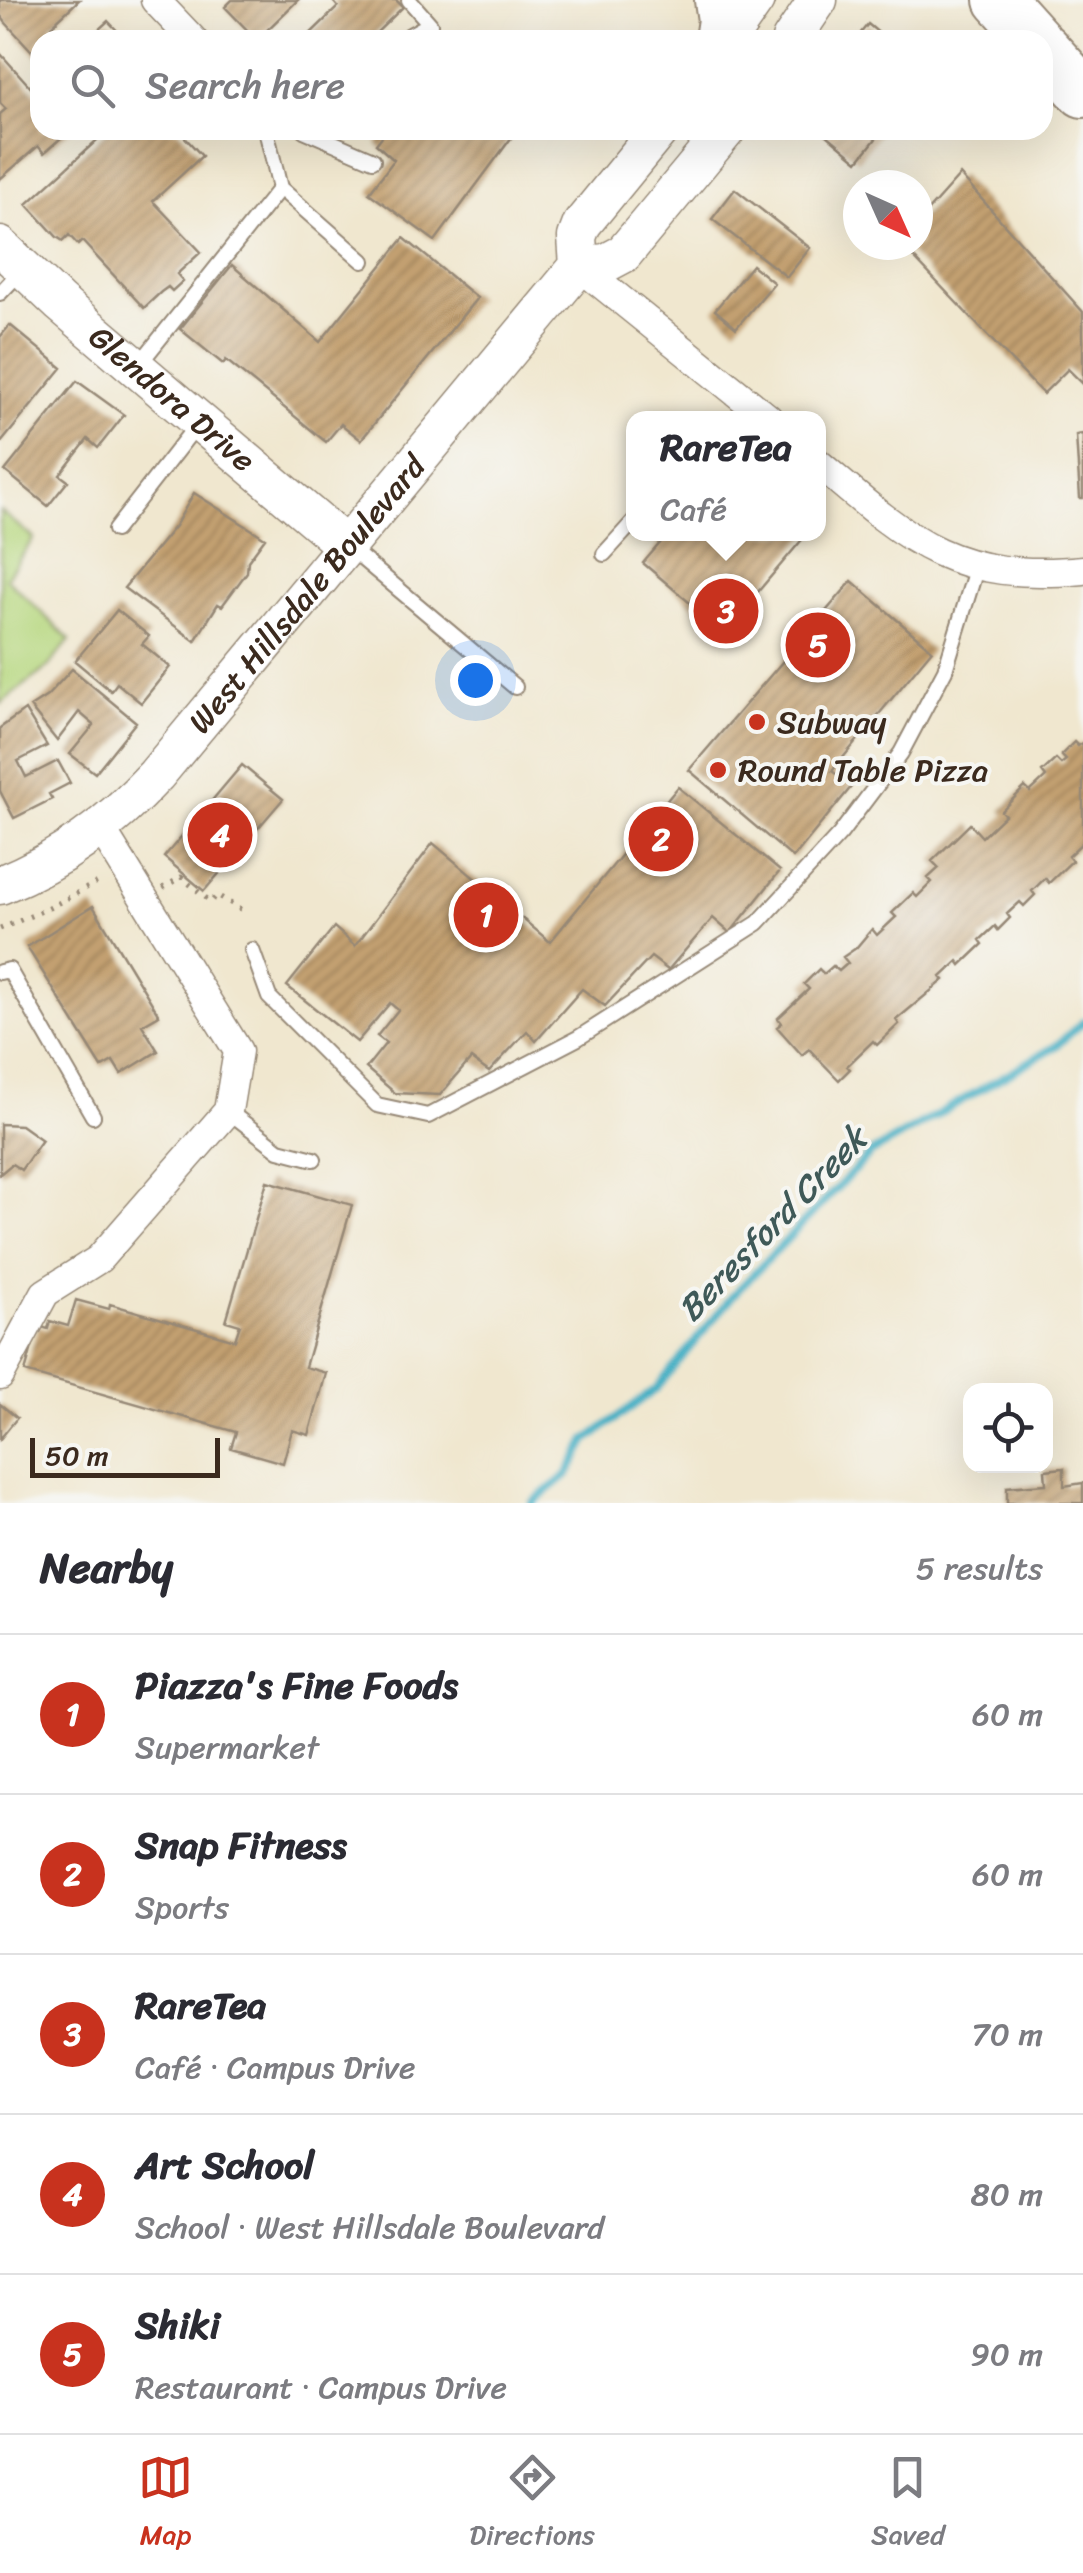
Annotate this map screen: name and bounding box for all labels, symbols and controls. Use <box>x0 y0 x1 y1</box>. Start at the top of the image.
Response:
search box <box>30 30 1053 140</box>
text: Search here <box>145 52 345 119</box>
icon: search <box>65 58 120 113</box>
north arrow <box>843 170 933 260</box>
street label: Glendora Drive <box>75 310 269 487</box>
popup <box>626 411 826 541</box>
text: RareTea <box>660 414 792 481</box>
street label: West Hillsdale Boulevard <box>173 440 442 747</box>
text: Café <box>660 481 727 538</box>
pin: 3 <box>694 574 758 648</box>
pin: 5 <box>786 608 850 682</box>
your location <box>450 655 501 706</box>
place label: Subway <box>777 694 887 751</box>
marker: Subway <box>746 711 768 733</box>
place label: Round Table Pizza <box>738 742 988 799</box>
marker: Round Table Pizza <box>707 759 729 781</box>
pin: 4 <box>188 798 252 872</box>
pin: 2 <box>628 802 694 876</box>
pin: 1 <box>454 878 518 952</box>
water label: Beresford Creek <box>662 1108 885 1337</box>
map controls <box>963 1383 1053 1473</box>
button: locate <box>963 1383 1053 1473</box>
text: 50 m <box>45 1431 109 1480</box>
scale bar <box>30 1433 220 1478</box>
text: Nearby <box>40 1531 173 1605</box>
text: 5 results <box>916 1540 1043 1597</box>
text: Piazza's Fine Foods <box>135 1652 458 1719</box>
text: 1 <box>66 1686 79 1743</box>
text: 60 m <box>972 1686 1043 1743</box>
text: Supermarket <box>135 1719 319 1776</box>
text: Snap Fitness <box>135 1812 347 1879</box>
text: 2 <box>63 1846 82 1903</box>
text: 60 m <box>972 1846 1043 1903</box>
text: Sports <box>135 1879 229 1936</box>
text: RareTea <box>135 1972 266 2039</box>
text: 3 <box>64 2006 81 2063</box>
text: 70 m <box>972 2006 1043 2063</box>
text: Café · Campus Drive <box>135 2039 415 2096</box>
text: Art School <box>135 2132 314 2199</box>
text: 4 <box>62 2166 83 2223</box>
text: 80 m <box>971 2166 1043 2223</box>
text: School · West Hillsdale Boulevard <box>135 2199 604 2256</box>
text: Shiki <box>135 2292 220 2359</box>
text: 5 <box>63 2326 82 2383</box>
text: 90 m <box>970 2326 1043 2383</box>
text: Restaurant · Campus Drive <box>135 2359 507 2416</box>
tab: Map <box>138 2450 193 2559</box>
tab: Directions <box>469 2450 595 2559</box>
tab: Saved <box>871 2450 945 2559</box>

